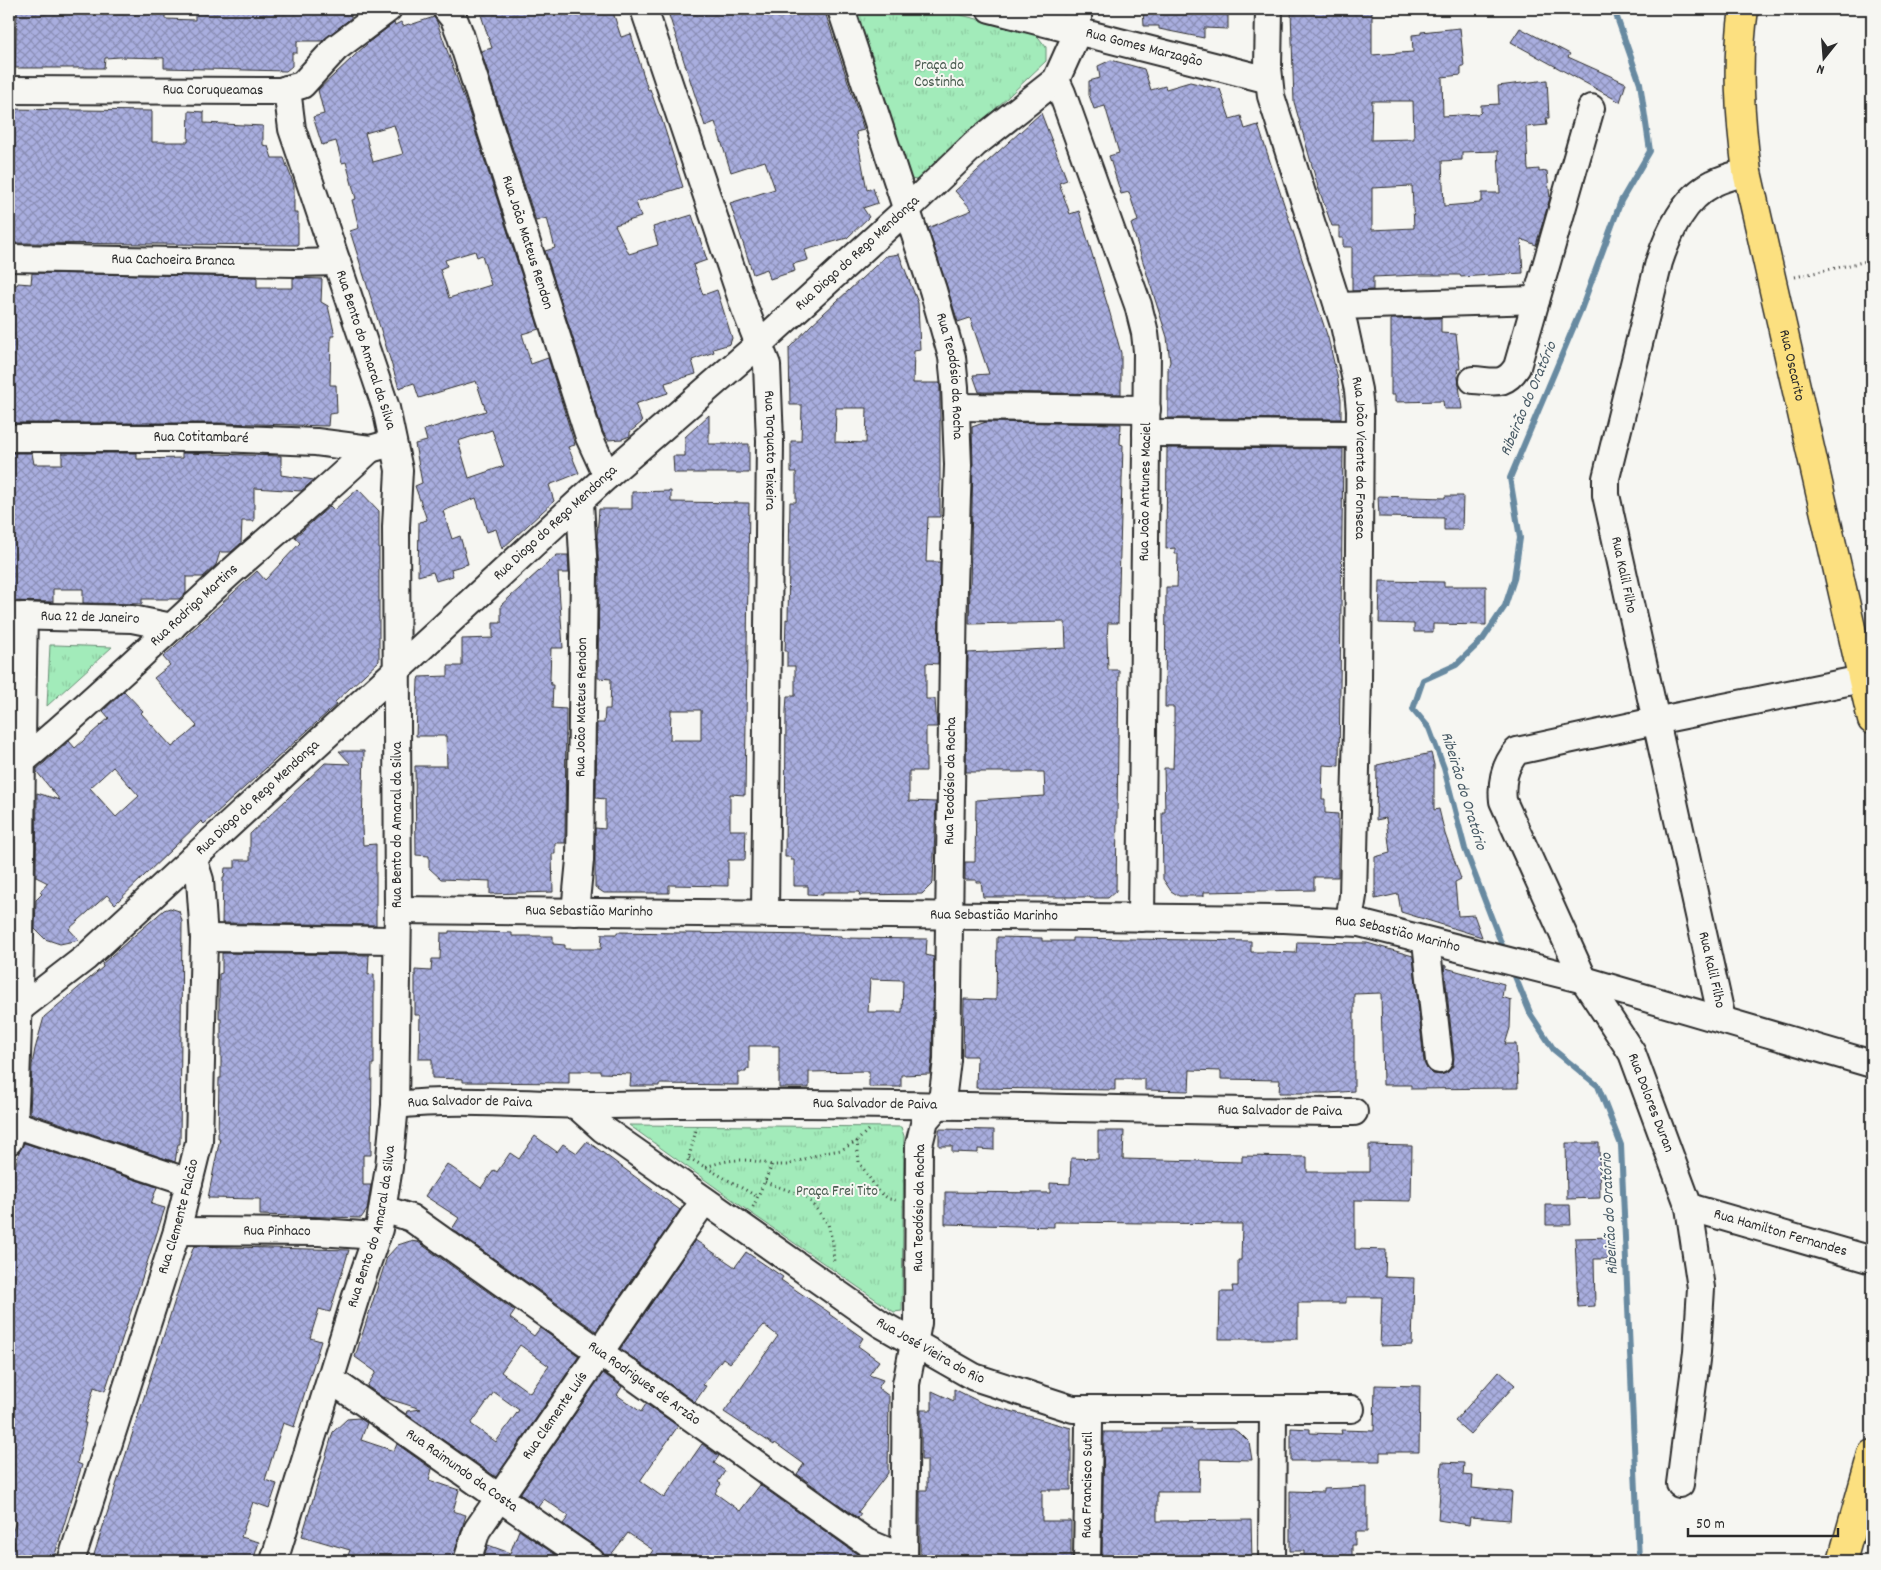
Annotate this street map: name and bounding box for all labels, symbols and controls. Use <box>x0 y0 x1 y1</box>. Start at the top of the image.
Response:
street label: Rua Gomes Marzagão <box>1083 23 1205 74</box>
north arrow <box>1798 32 1848 82</box>
park label: Praça do Costinha <box>914 55 965 94</box>
text: N <box>1814 58 1827 79</box>
street label: Rua Coruqueamas <box>162 80 263 102</box>
street label: Rua João Mateus Rendon <box>495 173 559 313</box>
street label: Rua Diogo do Rego Mendonça <box>791 190 926 317</box>
street label: Rua Cachoeira Branca <box>111 249 236 273</box>
street label: Rua Bento do Amaral da Silva <box>329 267 401 434</box>
street label: Rua Teodósio da Rocha <box>929 310 968 441</box>
street label: Rua Oscarito <box>1772 328 1810 404</box>
water label: Ribeirão do Oratório <box>1495 337 1564 460</box>
street label: Rua João Vicente da Fonseca <box>1344 374 1371 540</box>
street label: Rua Torquato Teixeira <box>757 390 781 511</box>
street label: Rua João Antunes Maciel <box>1134 422 1158 562</box>
street label: Rua Cotitambaré <box>153 427 249 450</box>
street label: Rua Diogo do Rego Mendonça <box>489 460 623 586</box>
street label: Rua Kalil Filho <box>1604 535 1642 616</box>
street label: Rua Rodrigo Martins <box>146 559 244 652</box>
street label: Rua 22 de Janeiro <box>40 606 142 631</box>
street label: Rua João Mateus Rendon <box>570 637 594 777</box>
street label: Rua Teodósio da Rocha <box>939 716 963 845</box>
water label: Ribeirão do Oratório <box>1434 729 1492 854</box>
street label: Rua Diogo do Rego Mendonça <box>191 734 326 861</box>
street label: Rua Bento do Amaral da Silva <box>387 741 409 908</box>
street label: Rua Sebastião Marinho <box>525 900 653 924</box>
street label: Rua Sebastião Marinho <box>930 904 1058 928</box>
street label: Rua Sebastião Marinho <box>1334 911 1463 959</box>
street label: Rua Kalil Filho <box>1692 929 1731 1011</box>
street label: Rua Dolores Duran <box>1621 1050 1679 1156</box>
street label: Rua Salvador de Paiva <box>407 1091 534 1115</box>
street label: Rua Salvador de Paiva <box>812 1093 938 1117</box>
street label: Rua Salvador de Paiva <box>1217 1100 1343 1123</box>
street label: Rua Teodósio da Rocha <box>908 1143 932 1272</box>
street label: Rua Bento do Amaral da Silva <box>342 1144 402 1311</box>
water label: Ribeirão do Oratório <box>1595 1151 1625 1276</box>
street label: Rua Clemente Falcão <box>153 1156 205 1277</box>
park label: Praça Frei Tito <box>796 1181 878 1203</box>
street label: Rua Hamilton Fernandes <box>1711 1204 1850 1263</box>
street label: Rua Pinhaco <box>243 1220 311 1243</box>
street label: Rua José Vieira do Rio <box>871 1312 987 1391</box>
street label: Rua Rodrigues de Arzão <box>583 1336 705 1432</box>
street label: Rua Clemente Luís <box>517 1367 594 1465</box>
street label: Rua Raimundo da Costa <box>401 1424 523 1519</box>
street label: Rua Francisco Sutil <box>1076 1431 1100 1539</box>
scale bar <box>1688 1505 1838 1537</box>
text: 50 m <box>1696 1514 1725 1536</box>

